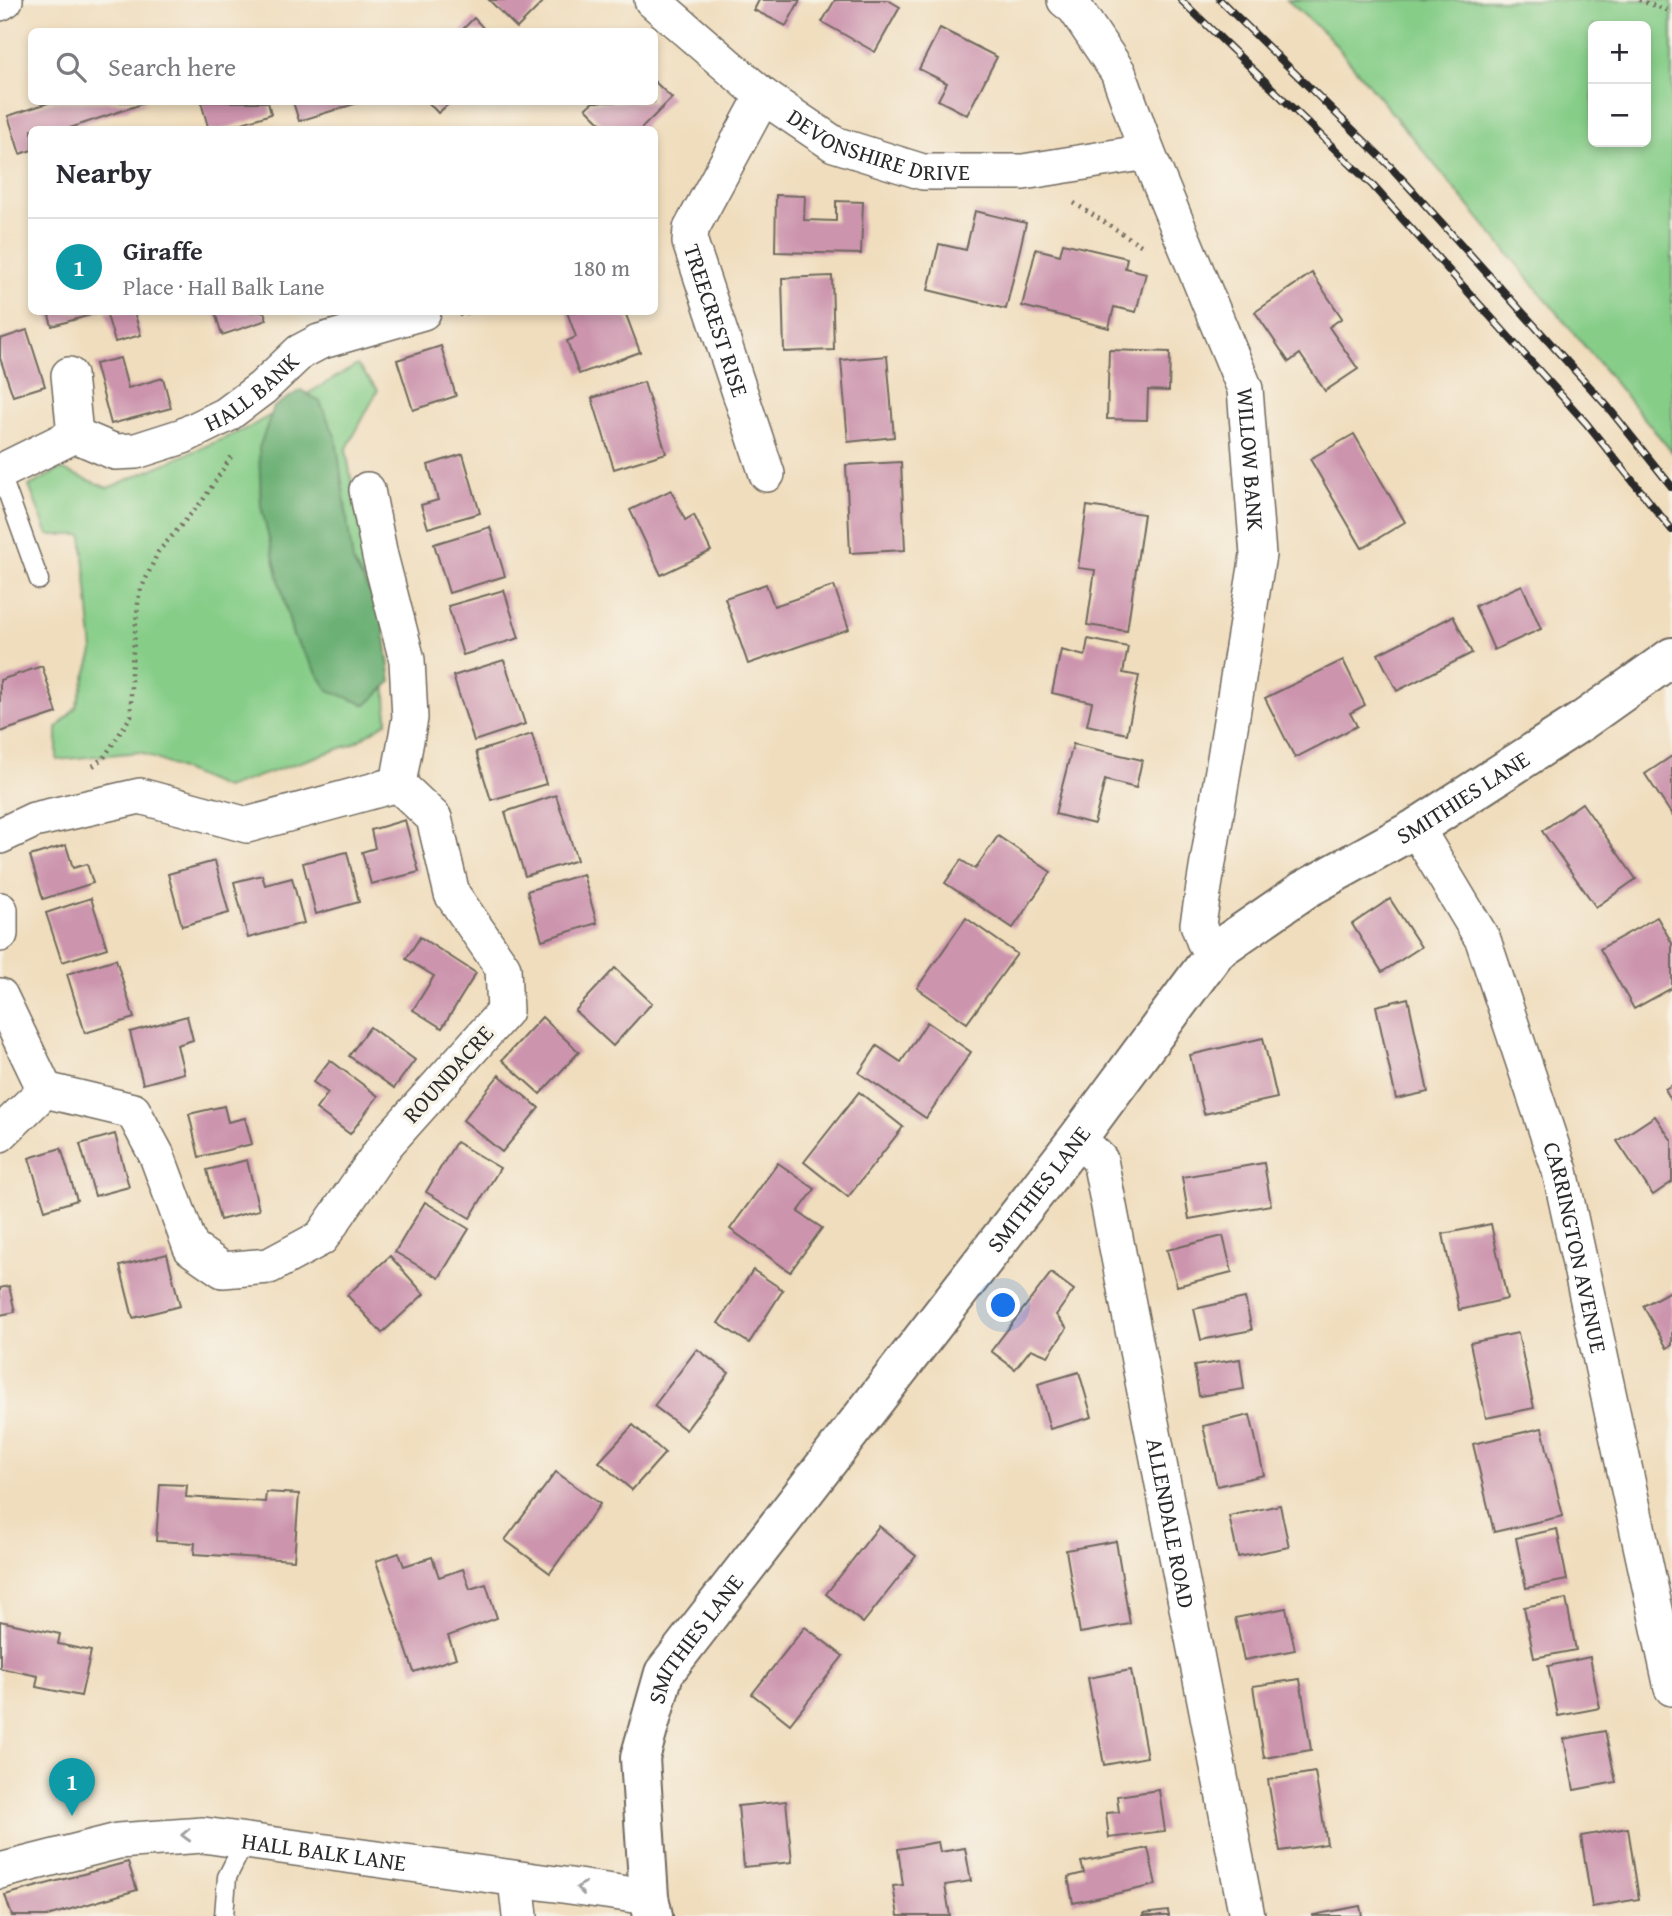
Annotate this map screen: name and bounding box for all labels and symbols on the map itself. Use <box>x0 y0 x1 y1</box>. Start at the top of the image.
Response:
street label: DEVONSHIRE DRIVE <box>781 100 970 188</box>
street label: TREECREST RISE <box>676 240 757 401</box>
street label: HALL BANK <box>199 344 306 439</box>
street label: WILLOW BANK <box>1229 387 1273 532</box>
street label: SMITHIES LANE <box>1390 742 1536 852</box>
street label: ROUNDACRE <box>395 1017 501 1130</box>
street label: SMITHIES LANE <box>978 1119 1098 1259</box>
street label: CARRINGTON AVENUE <box>1535 1137 1616 1356</box>
your location <box>986 1288 1020 1322</box>
street label: ALLENDALE ROAD <box>1138 1435 1204 1611</box>
street label: SMITHIES LANE <box>639 1567 751 1707</box>
pin: 1 <box>49 1758 95 1816</box>
street label: HALL BALK LANE <box>240 1824 408 1879</box>
one-way arrow <box>180 1828 191 1843</box>
one-way arrow <box>576 1880 587 1895</box>

